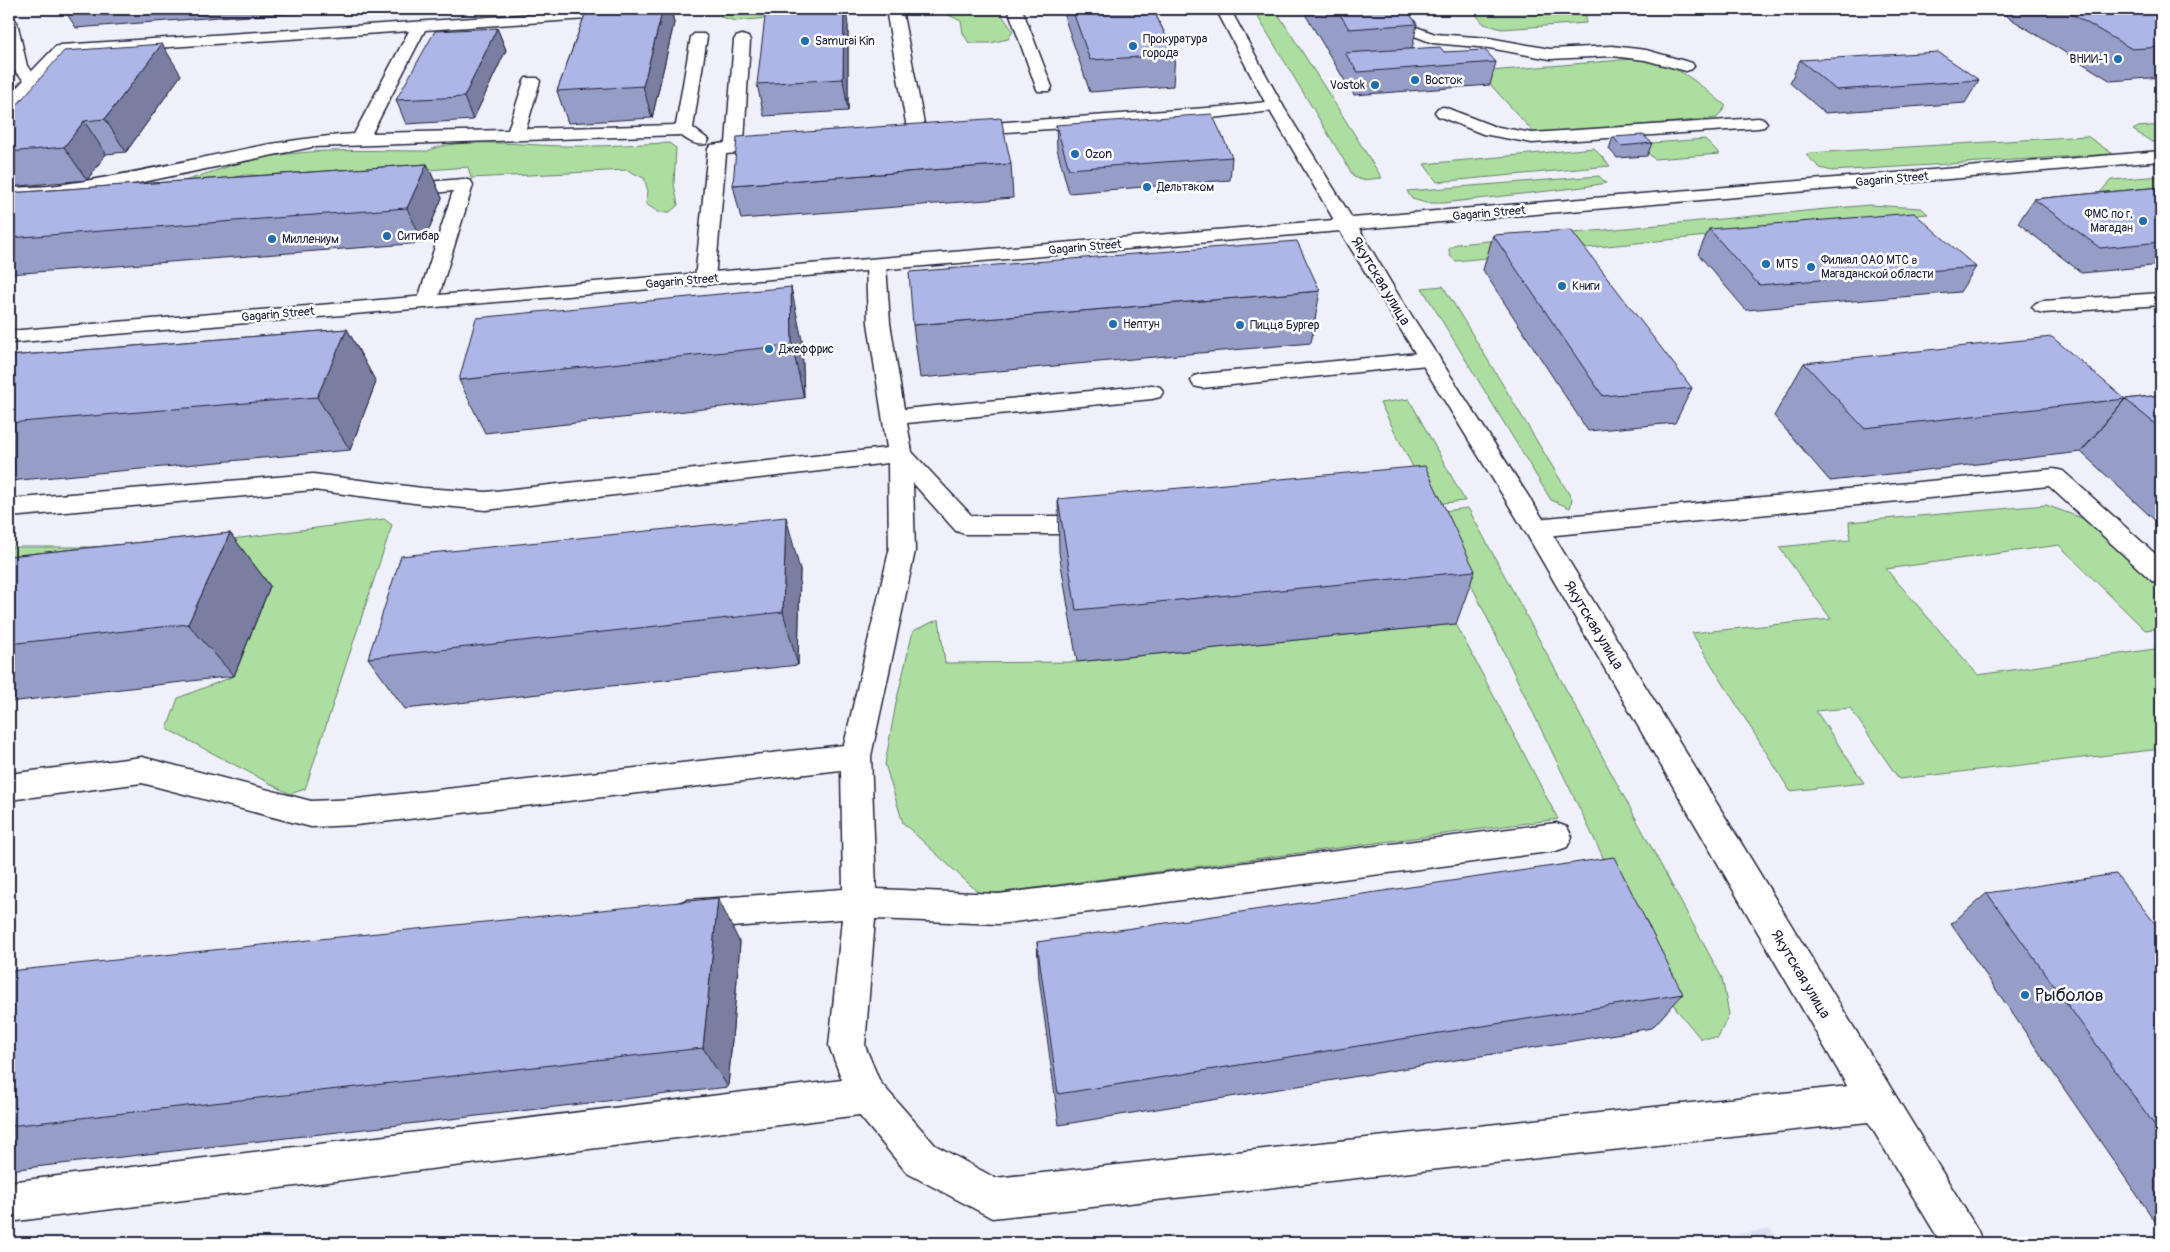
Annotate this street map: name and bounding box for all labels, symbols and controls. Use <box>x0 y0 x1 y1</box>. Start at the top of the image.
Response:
place label: Прокуратура города <box>1143 32 1208 61</box>
place label: Samurai Kin <box>815 34 875 49</box>
marker: Samurai Kin <box>799 35 811 47</box>
marker: Прокуратура города <box>1127 40 1139 52</box>
place label: ВНИИ-1 <box>2069 52 2108 67</box>
marker: ВНИИ-1 <box>2112 53 2124 65</box>
place label: Восток <box>1425 73 1463 88</box>
marker: Восток <box>1409 74 1421 86</box>
place label: Vostok <box>1330 78 1365 93</box>
marker: Vostok <box>1369 79 1381 91</box>
place label: Ozon <box>1085 147 1112 162</box>
marker: Ozon <box>1069 148 1081 160</box>
street label: Gagarin Street <box>1855 169 1929 190</box>
place label: Дельтаком <box>1156 180 1214 195</box>
marker: Дельтаком <box>1141 181 1153 193</box>
street label: Gagarin Street <box>1452 203 1526 224</box>
place label: ФМС по г. Магадан <box>2084 207 2133 236</box>
marker: ФМС по г. Магадан <box>2137 215 2149 227</box>
place label: Ситибар <box>397 229 440 244</box>
marker: Ситибар <box>381 230 393 242</box>
place label: Миллениум <box>282 232 339 247</box>
marker: Миллениум <box>266 233 278 245</box>
street label: Якутская улица <box>1347 233 1415 329</box>
street label: Gagarin Street <box>1048 237 1122 258</box>
place label: Филиал ОАО МТС в Магаданской области <box>1821 253 1934 282</box>
place label: MTS <box>1776 257 1798 272</box>
marker: MTS <box>1760 258 1772 270</box>
marker: Филиал ОАО МТС в Магаданской области <box>1805 261 1817 273</box>
street label: Gagarin Street <box>645 271 719 292</box>
place label: Книги <box>1572 279 1600 294</box>
marker: Книги <box>1556 280 1568 292</box>
street label: Gagarin Street <box>241 304 315 325</box>
place label: Нептун <box>1123 317 1160 332</box>
marker: Нептун <box>1107 318 1119 330</box>
place label: Пицца Бургер <box>1250 318 1320 333</box>
marker: Пицца Бургер <box>1234 319 1246 331</box>
place label: Джеффрис <box>778 342 834 357</box>
marker: Джеффрис <box>763 343 775 355</box>
street label: Якутская улица <box>1560 577 1628 673</box>
street label: Якутская улица <box>1767 926 1835 1022</box>
place label: Рыболов <box>2035 984 2104 1007</box>
marker: Рыболов <box>2019 989 2031 1001</box>

